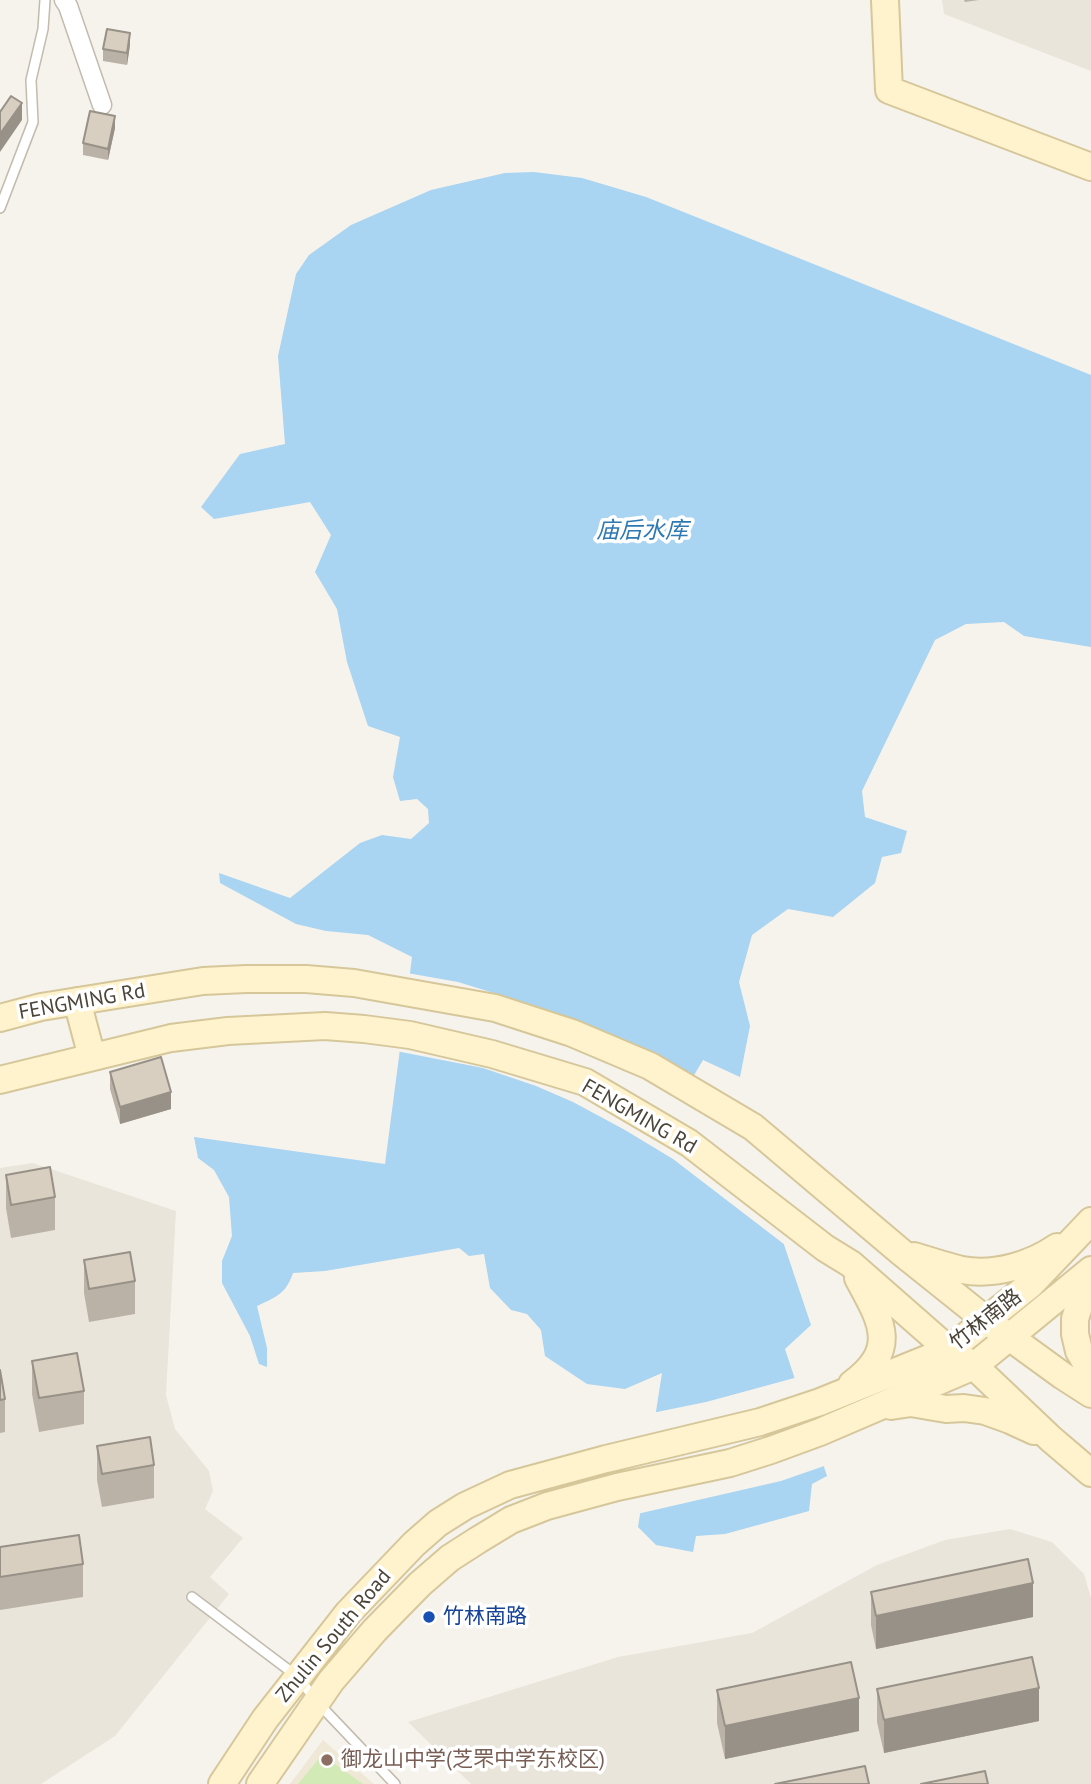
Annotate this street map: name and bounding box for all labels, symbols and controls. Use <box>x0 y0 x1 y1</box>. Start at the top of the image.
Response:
water label: 庙后水库 <box>596 517 688 545</box>
street label: FENGMING Rd <box>17 978 147 1026</box>
street label: FENGMING Rd <box>577 1074 701 1160</box>
street label: 竹林南路 <box>945 1284 1027 1356</box>
street label: Zhulin South Road <box>271 1565 397 1707</box>
place label: 竹林南路 <box>443 1604 527 1630</box>
marker: 竹林南路 <box>421 1609 437 1625</box>
place label: 御龙山中学(芝罘中学东校区) <box>341 1747 605 1773</box>
marker: 御龙山中学(芝罘中学东校区) <box>319 1752 335 1768</box>

